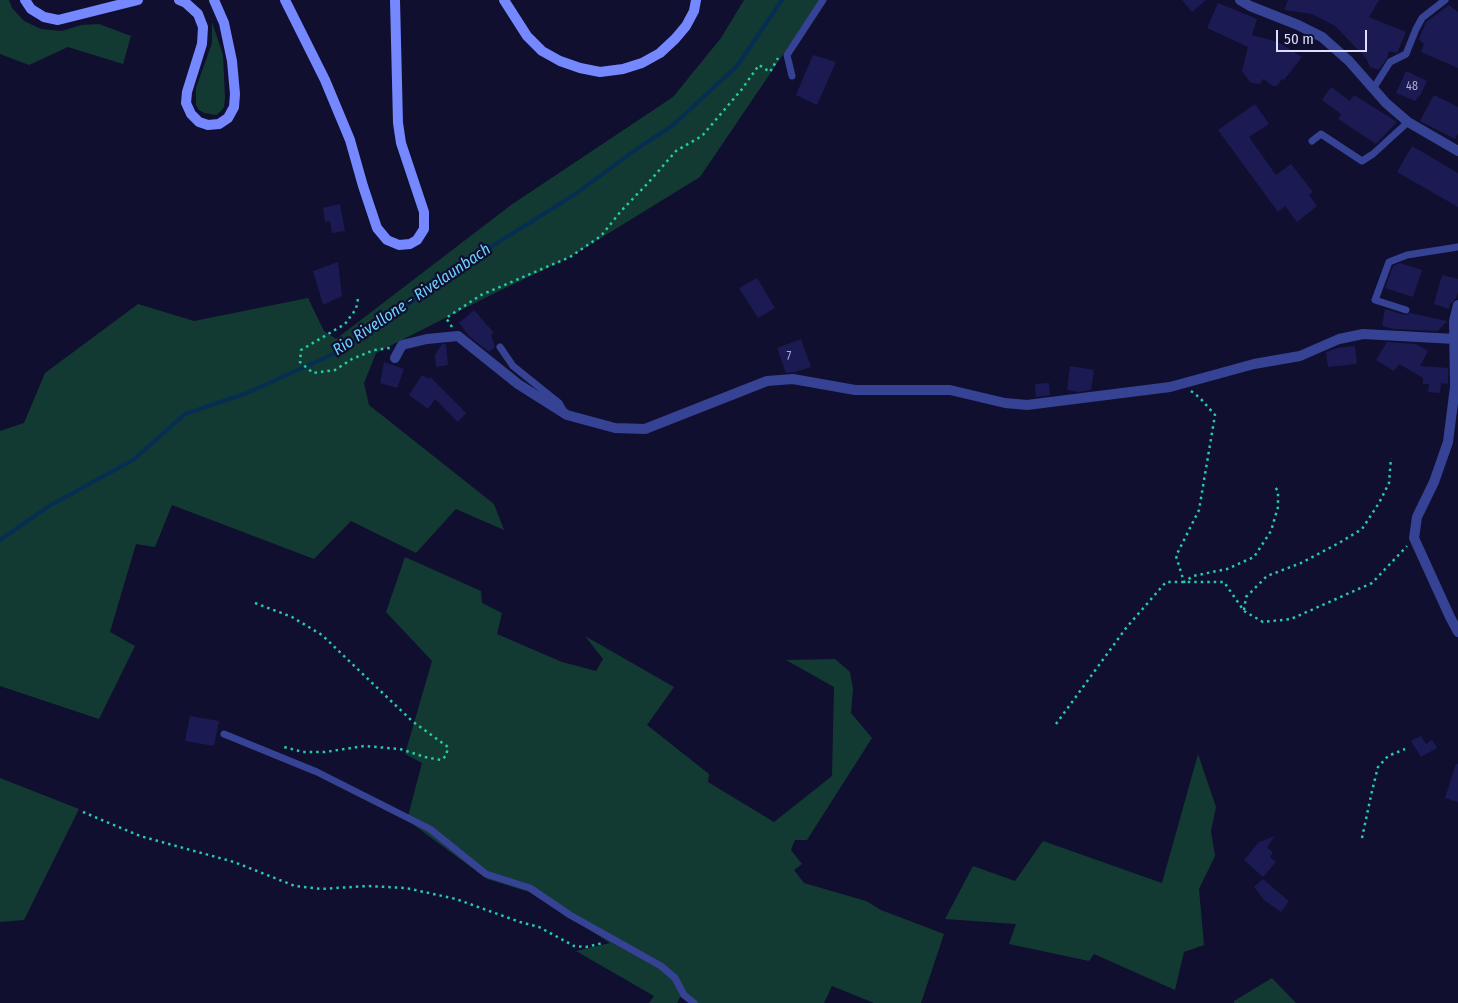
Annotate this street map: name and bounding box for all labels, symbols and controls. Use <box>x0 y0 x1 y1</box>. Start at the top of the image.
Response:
scale bar <box>1278 20 1369 52</box>
text: 50 m <box>1284 30 1314 48</box>
house number: 48 <box>1406 80 1418 94</box>
water label: Rio Rivellone - Rivelaunbach <box>329 240 495 360</box>
house number: 7 <box>787 350 791 364</box>

